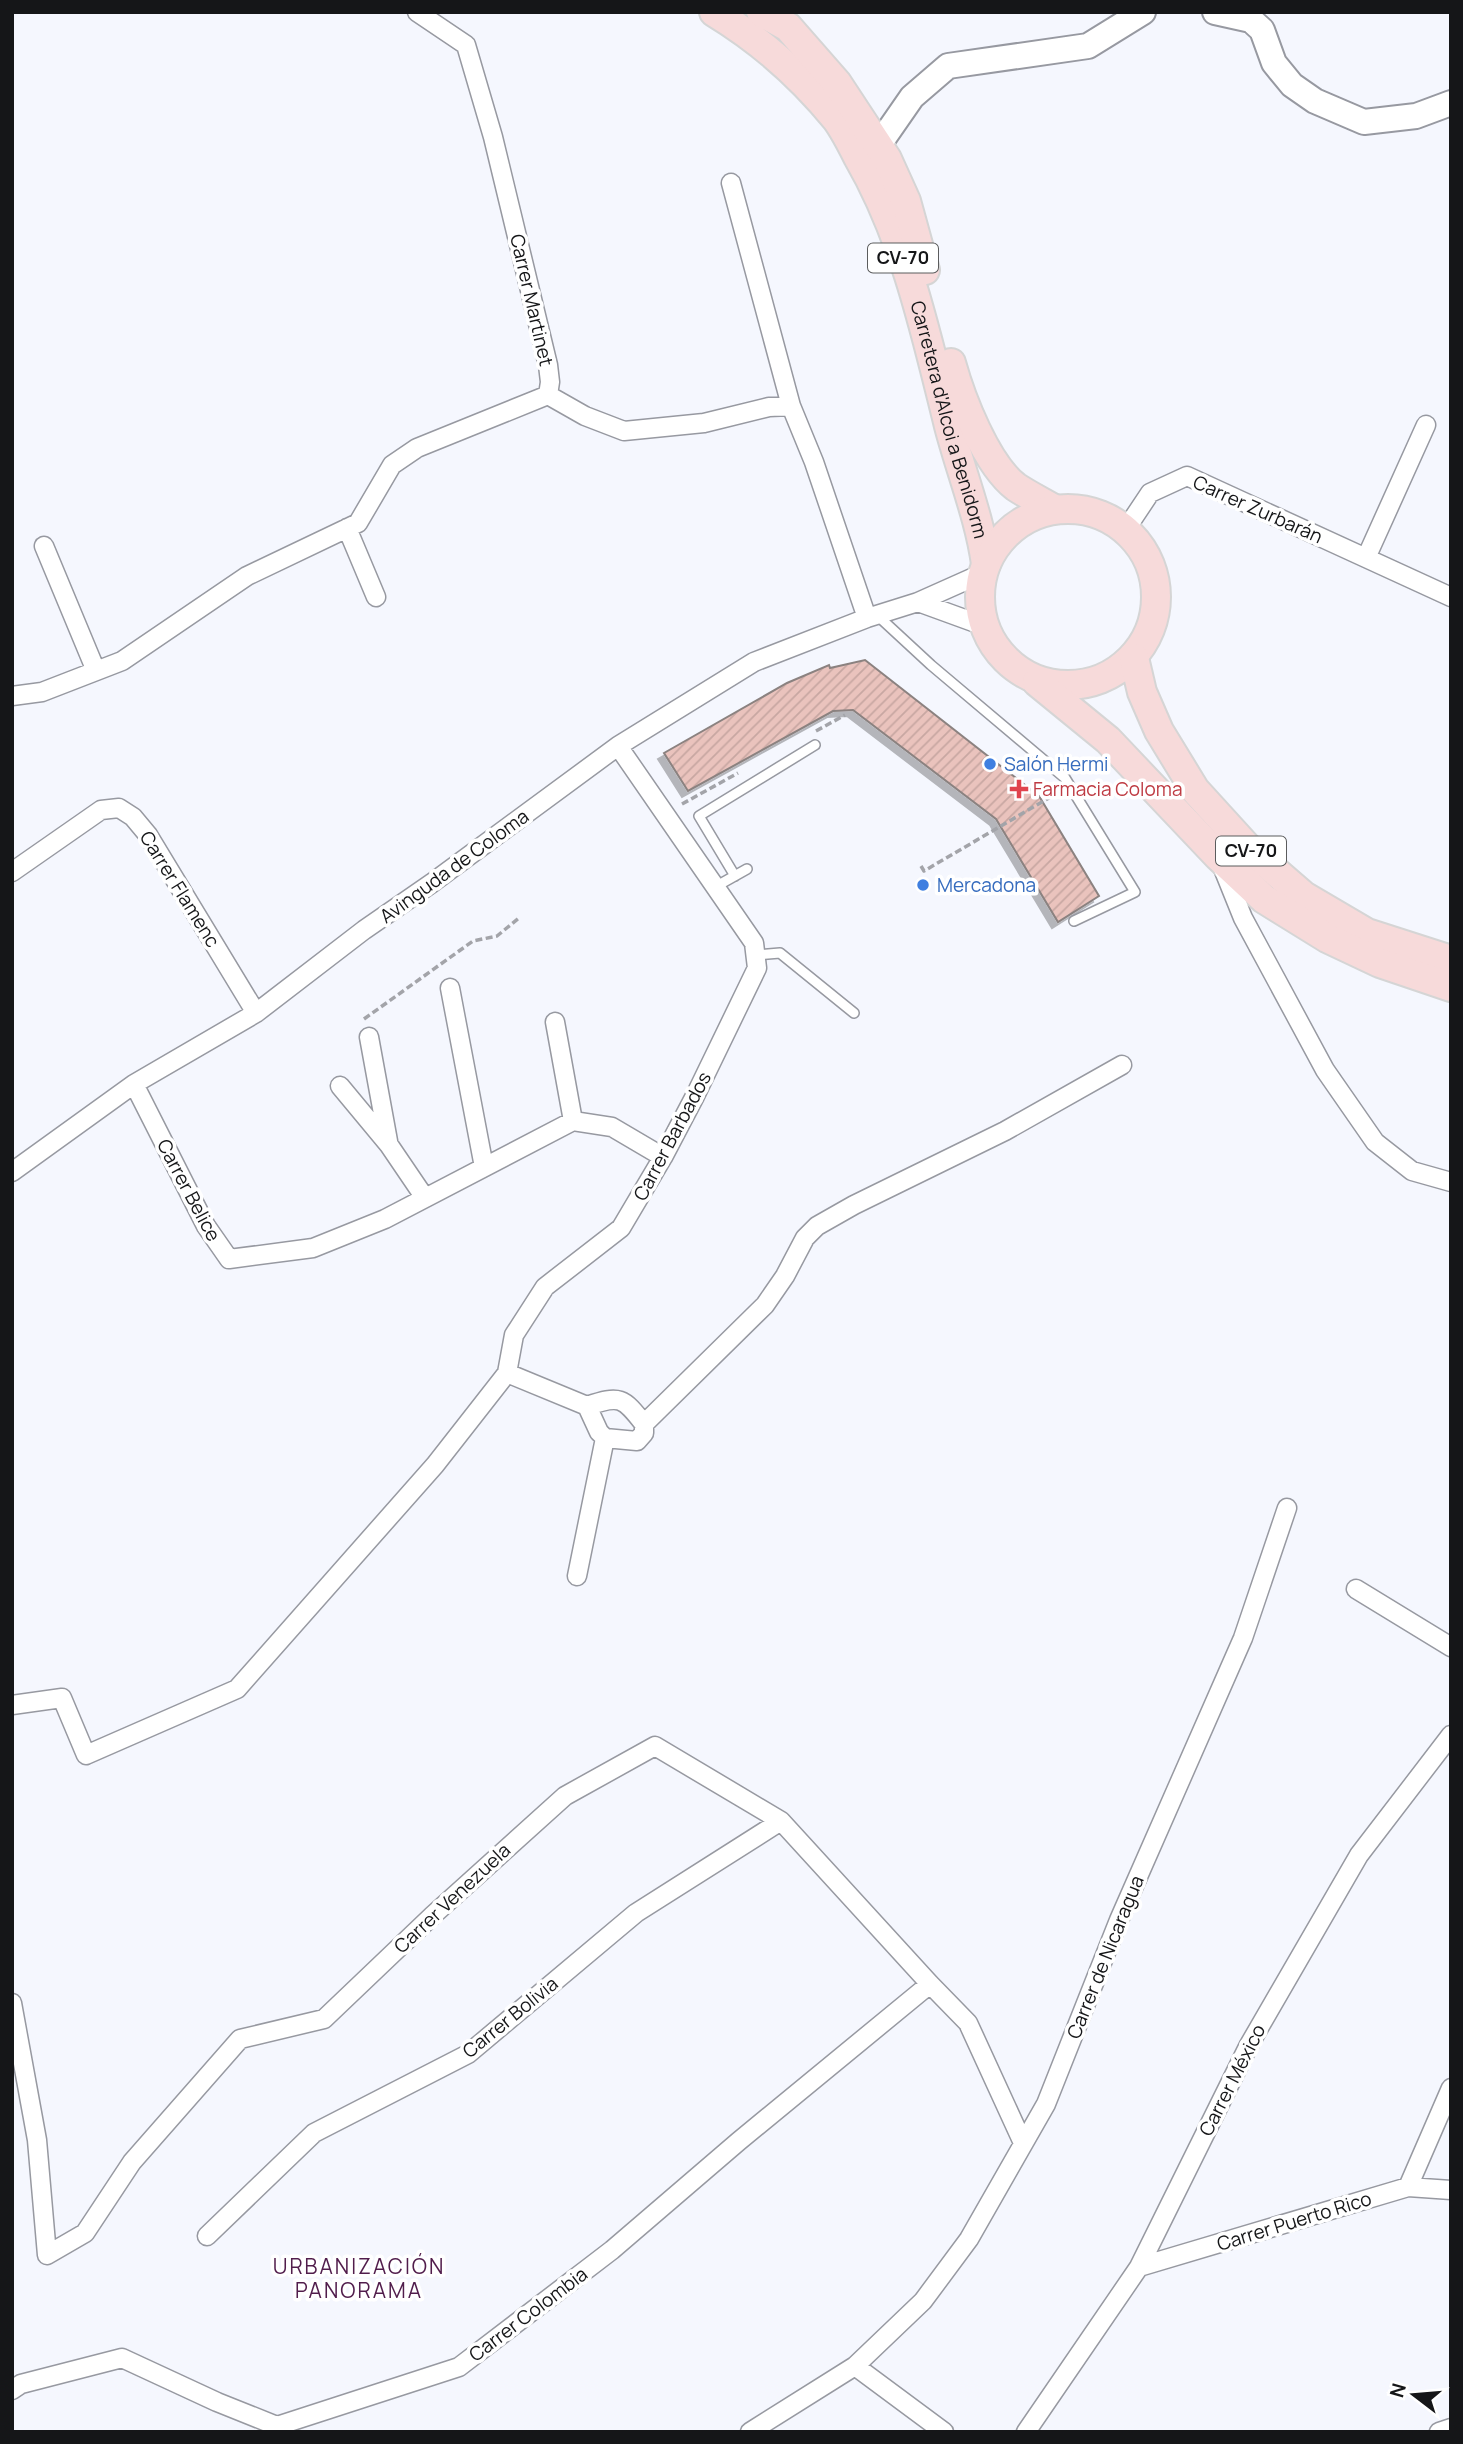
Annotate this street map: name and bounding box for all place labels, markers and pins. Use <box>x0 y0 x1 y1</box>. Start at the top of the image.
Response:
place label: Salón Hermi <box>1004 751 1109 777</box>
marker: Salón Hermi <box>982 756 998 772</box>
place label: Farmacia Coloma <box>1033 776 1182 802</box>
marker: Farmacia Coloma <box>1011 781 1027 797</box>
place label: Mercadona <box>937 872 1036 898</box>
marker: Mercadona <box>915 877 931 893</box>

